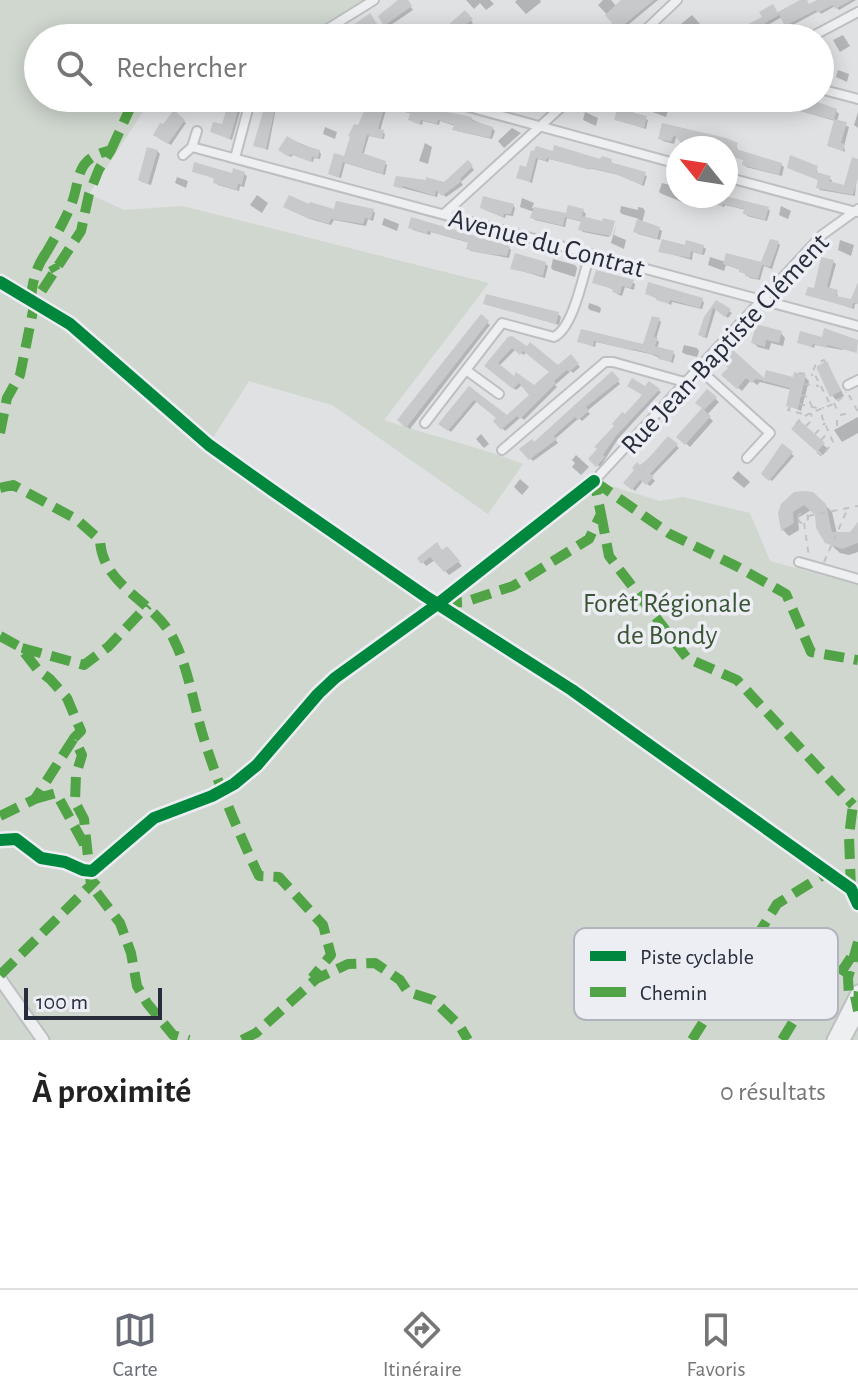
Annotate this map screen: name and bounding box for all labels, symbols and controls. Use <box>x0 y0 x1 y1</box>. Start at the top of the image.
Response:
search box <box>24 24 834 112</box>
icon: search <box>52 46 96 90</box>
text: Rechercher <box>116 53 247 83</box>
north arrow <box>666 136 738 208</box>
street label: Avenue du Contrat <box>446 204 647 283</box>
street label: Rue Jean-Baptiste Clément <box>616 229 835 460</box>
park label: Forêt Régionale de Bondy <box>583 590 751 650</box>
legend <box>574 928 838 1020</box>
text: Piste cyclable <box>640 946 754 968</box>
text: Chemin <box>640 982 707 1004</box>
scale bar <box>24 984 162 1020</box>
text: 100 m <box>36 991 88 1013</box>
text: À proximité <box>32 1075 191 1109</box>
text: 0 résultats <box>720 1079 826 1105</box>
tab: Carte <box>112 1308 158 1382</box>
tab: Itinéraire <box>383 1308 462 1382</box>
tab: Favoris <box>687 1308 746 1382</box>

